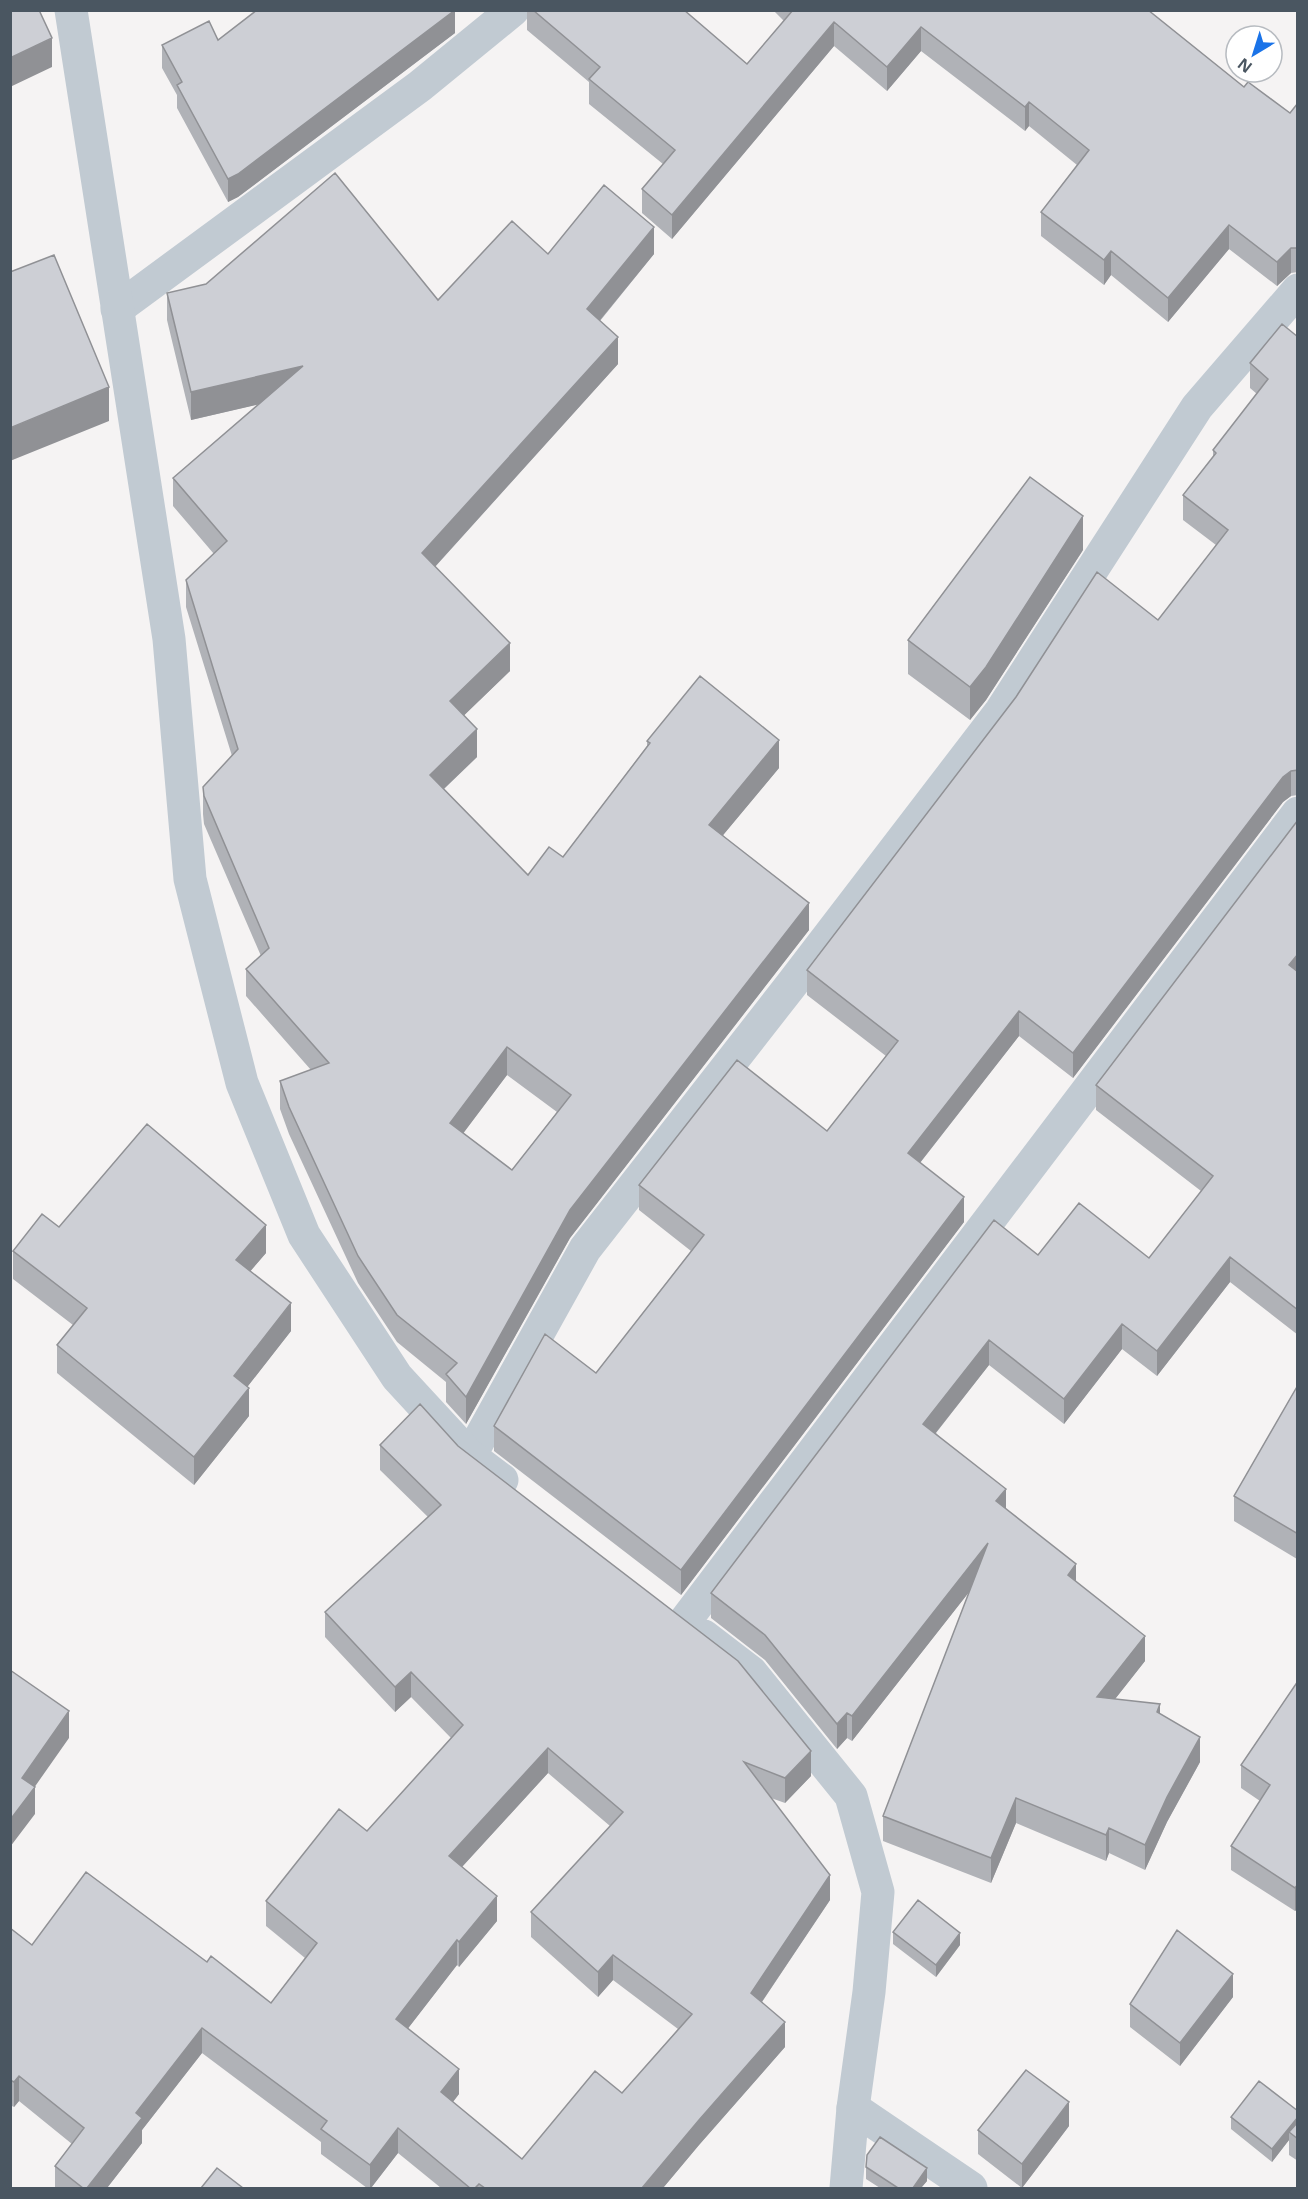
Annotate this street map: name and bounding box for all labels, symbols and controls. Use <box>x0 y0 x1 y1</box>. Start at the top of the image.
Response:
north arrow <box>1224 24 1284 84</box>
text: N <box>1233 53 1257 78</box>

